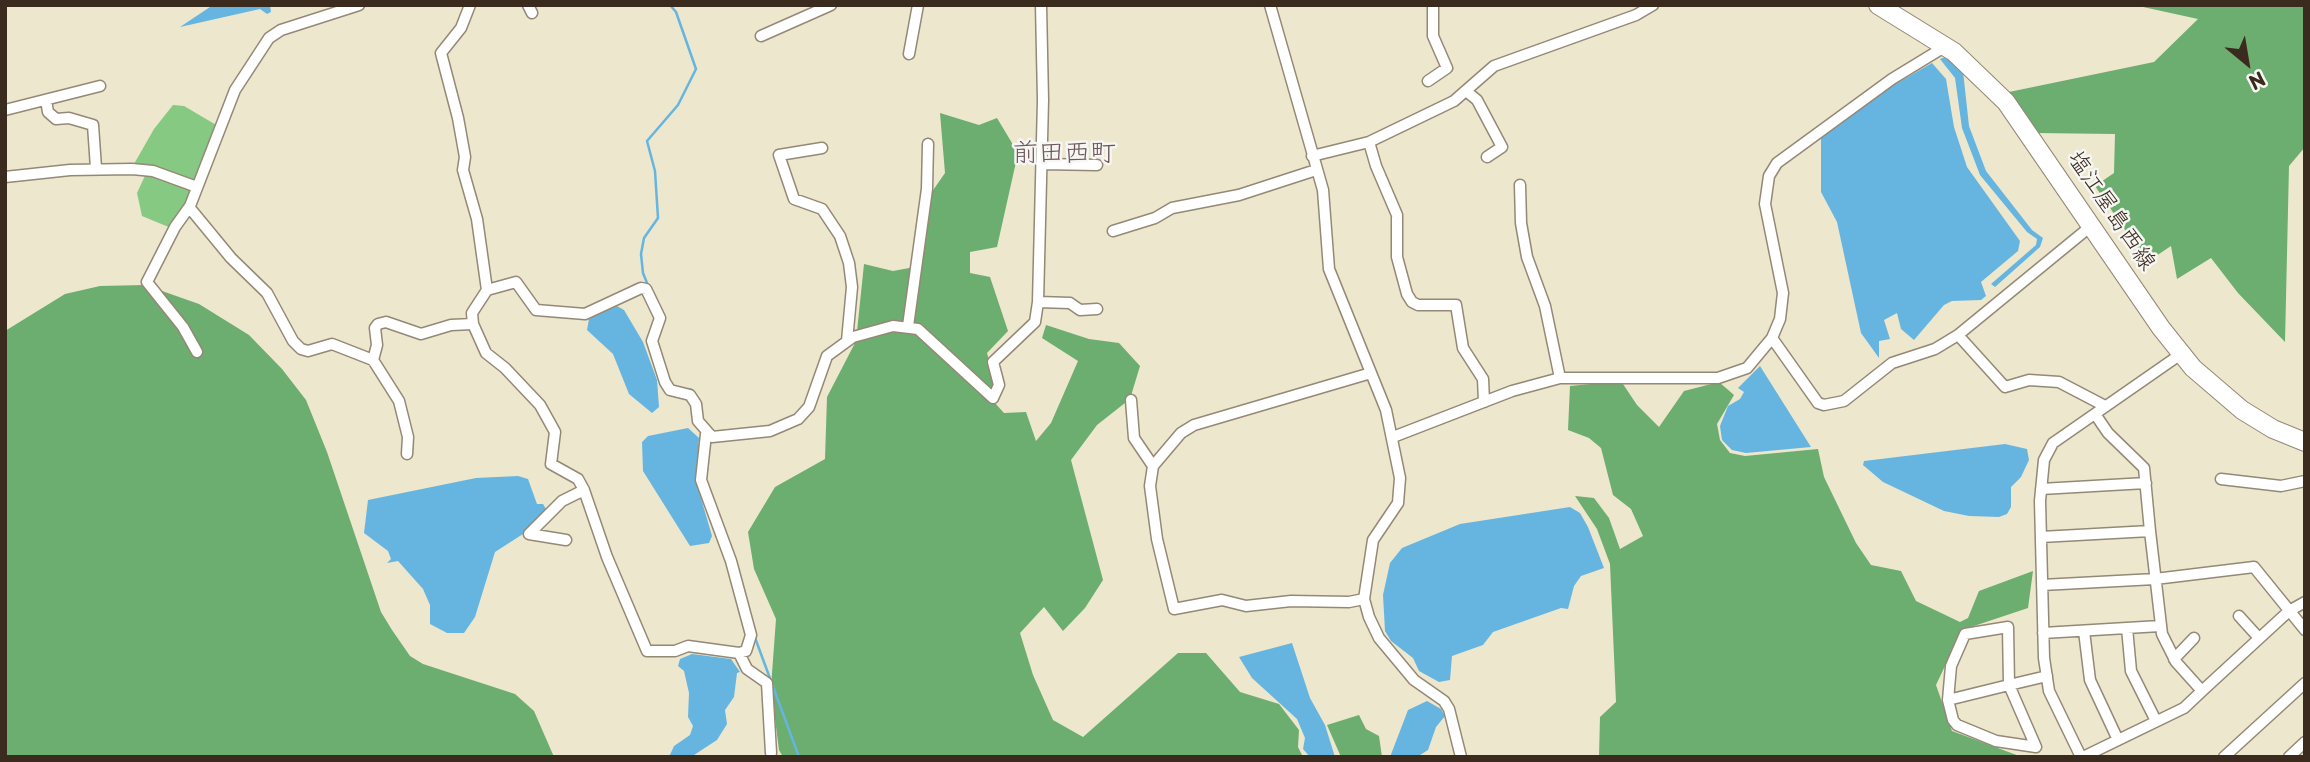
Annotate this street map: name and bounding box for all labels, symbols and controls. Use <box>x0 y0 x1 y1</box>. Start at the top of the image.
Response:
north arrow <box>2212 28 2282 98</box>
text: N <box>2244 65 2271 97</box>
district label: 前田西町 <box>1012 138 1116 170</box>
street label: 塩江屋島西線 <box>2061 146 2161 276</box>

